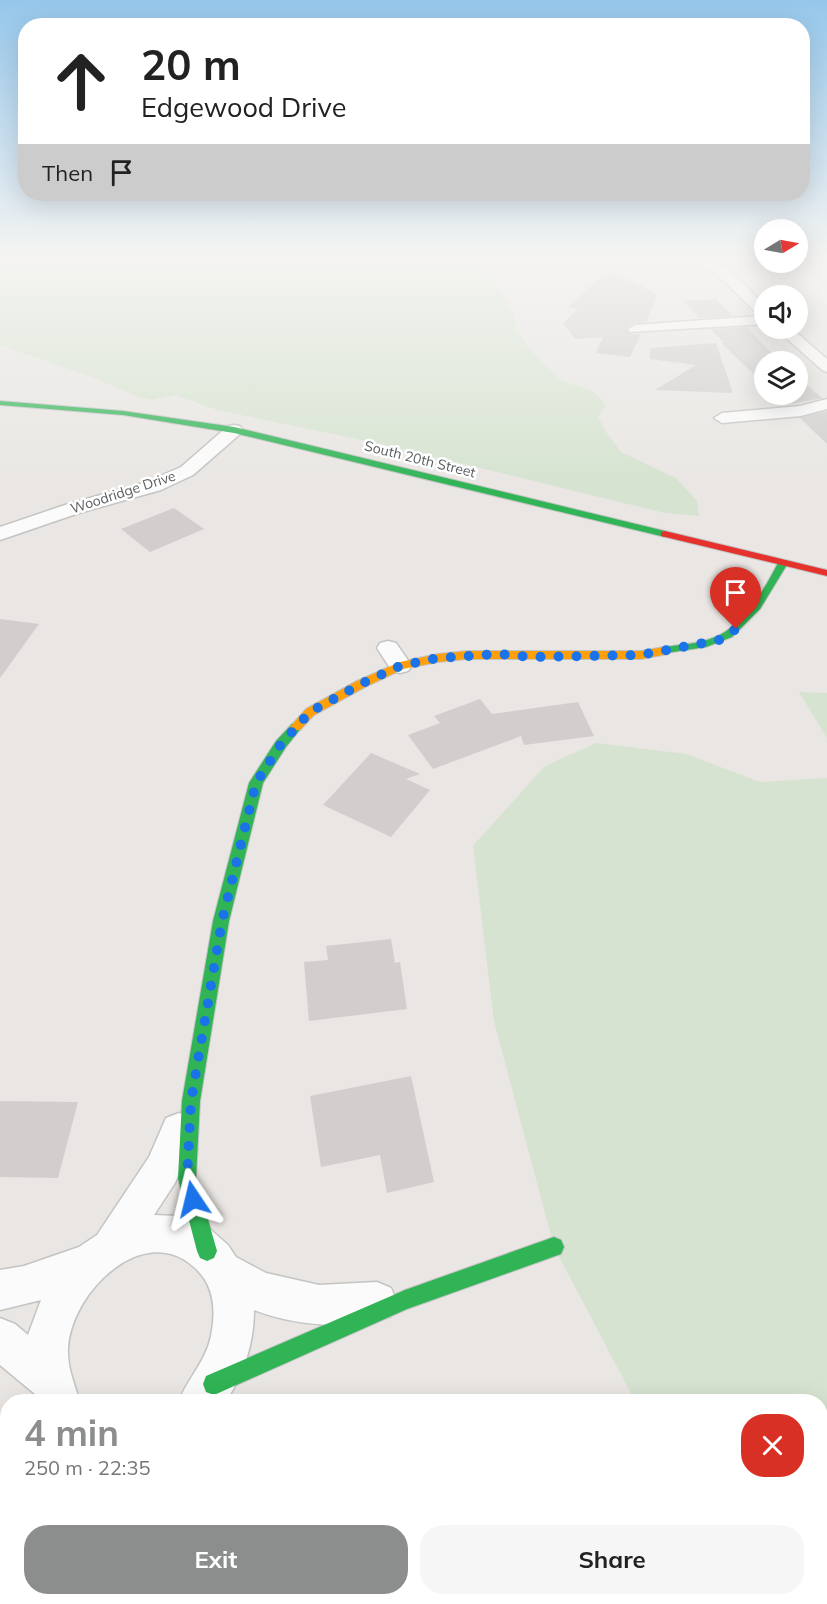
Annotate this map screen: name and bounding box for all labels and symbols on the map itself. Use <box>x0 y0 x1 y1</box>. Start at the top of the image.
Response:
north arrow <box>754 219 808 273</box>
street label: South 20th Street <box>363 436 477 482</box>
street label: Woodridge Drive <box>68 467 178 517</box>
pin <box>710 567 761 629</box>
position arrow <box>161 1167 225 1231</box>

